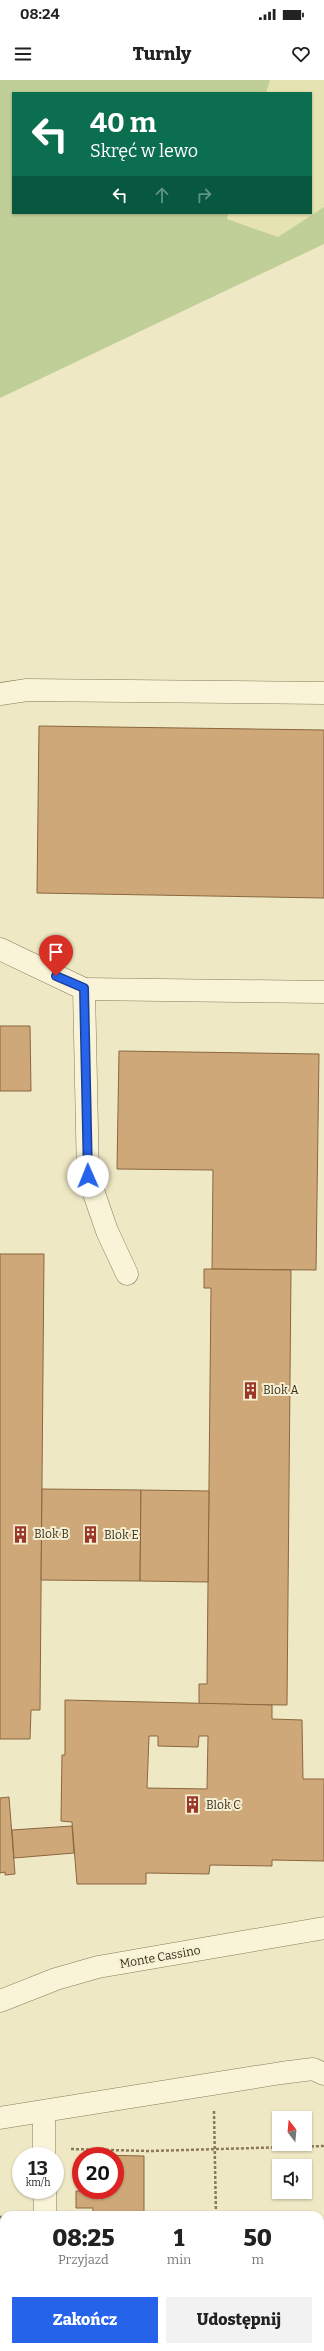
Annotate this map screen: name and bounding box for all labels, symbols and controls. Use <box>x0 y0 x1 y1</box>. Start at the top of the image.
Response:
text: 08:24 <box>20 5 60 23</box>
icon: menu <box>12 43 34 65</box>
text: Turnly <box>133 43 191 65</box>
icon: heart <box>290 43 312 65</box>
text: 40 m <box>90 106 157 139</box>
icon: left <box>24 108 76 160</box>
text: Skręć w lewo <box>90 140 198 162</box>
icon: left <box>109 184 131 206</box>
icon: ahead <box>151 184 173 206</box>
icon: right <box>193 184 215 206</box>
pin <box>39 935 73 976</box>
icon: arrive <box>45 941 67 963</box>
position arrow <box>67 1155 109 1197</box>
building icon: Blok A <box>240 1380 260 1400</box>
place label: Blok A <box>263 1383 299 1397</box>
building icon: Blok B <box>11 1524 31 1544</box>
building icon: Blok E <box>81 1525 101 1545</box>
place label: Blok B <box>34 1527 69 1541</box>
place label: Blok E <box>104 1528 139 1542</box>
building icon: Blok C <box>183 1795 203 1815</box>
place label: Blok C <box>206 1798 241 1812</box>
street label: Monte Cassino <box>119 1943 202 1971</box>
north arrow <box>272 2111 312 2151</box>
map controls <box>272 2111 312 2199</box>
speed limit sign: 20 <box>72 2147 124 2199</box>
text: 13 <box>28 2156 48 2180</box>
button: sound <box>272 2159 312 2199</box>
text: km/h <box>26 2177 50 2189</box>
text: 08:25 <box>52 2224 115 2252</box>
text: 1 <box>174 2224 184 2252</box>
text: 50 <box>243 2224 272 2252</box>
text: Przyjazd <box>58 2252 109 2267</box>
text: min <box>167 2252 191 2267</box>
text: m <box>251 2252 264 2267</box>
button: Zakończ <box>12 2297 158 2343</box>
button: Udostępnij <box>166 2297 312 2343</box>

